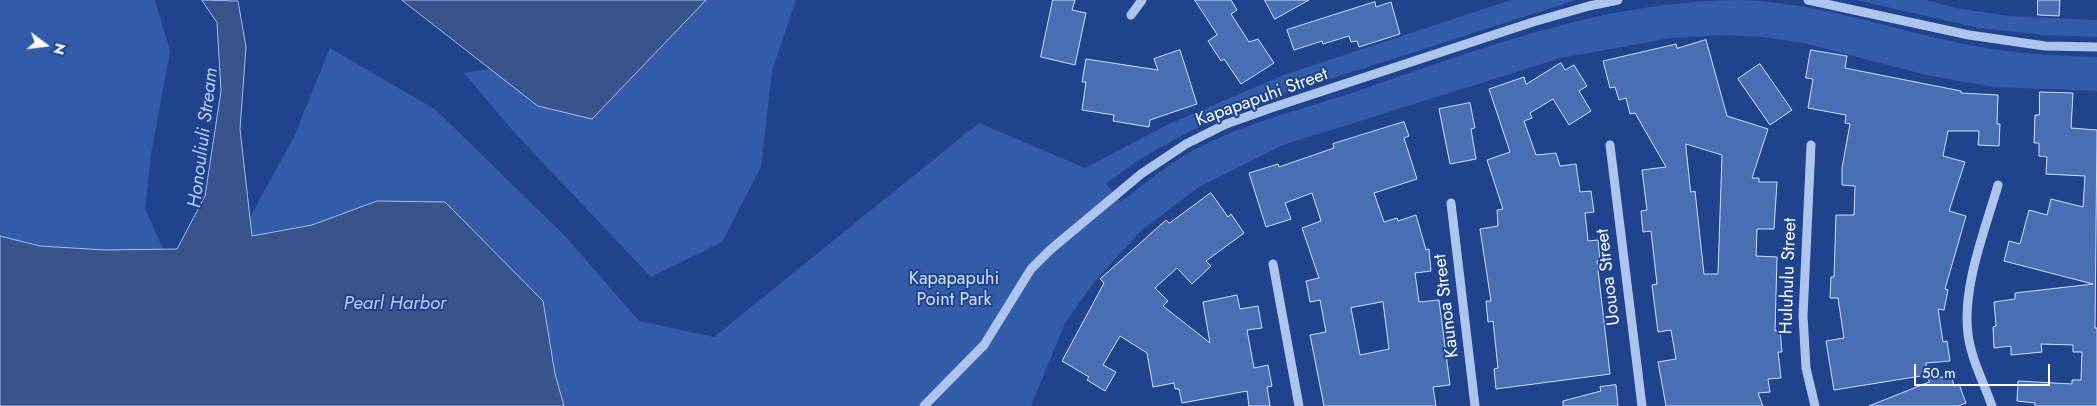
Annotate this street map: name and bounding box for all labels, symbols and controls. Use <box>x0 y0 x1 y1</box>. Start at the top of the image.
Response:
north arrow <box>20 20 70 70</box>
text: N <box>48 41 71 57</box>
street label: Kapapapuhi Street <box>1193 64 1331 132</box>
water label: Honouliuli Stream <box>184 67 224 209</box>
street label: Huluhulu Street <box>1776 217 1802 335</box>
street label: Uouoa Street <box>1592 227 1626 327</box>
street label: Kaunoa Street <box>1430 253 1464 359</box>
park label: Kapapapuhi Point Park <box>909 269 999 312</box>
water label: Pearl Harbor <box>344 293 446 315</box>
scale bar <box>1917 354 2053 386</box>
text: 50 m <box>1922 362 1956 384</box>

